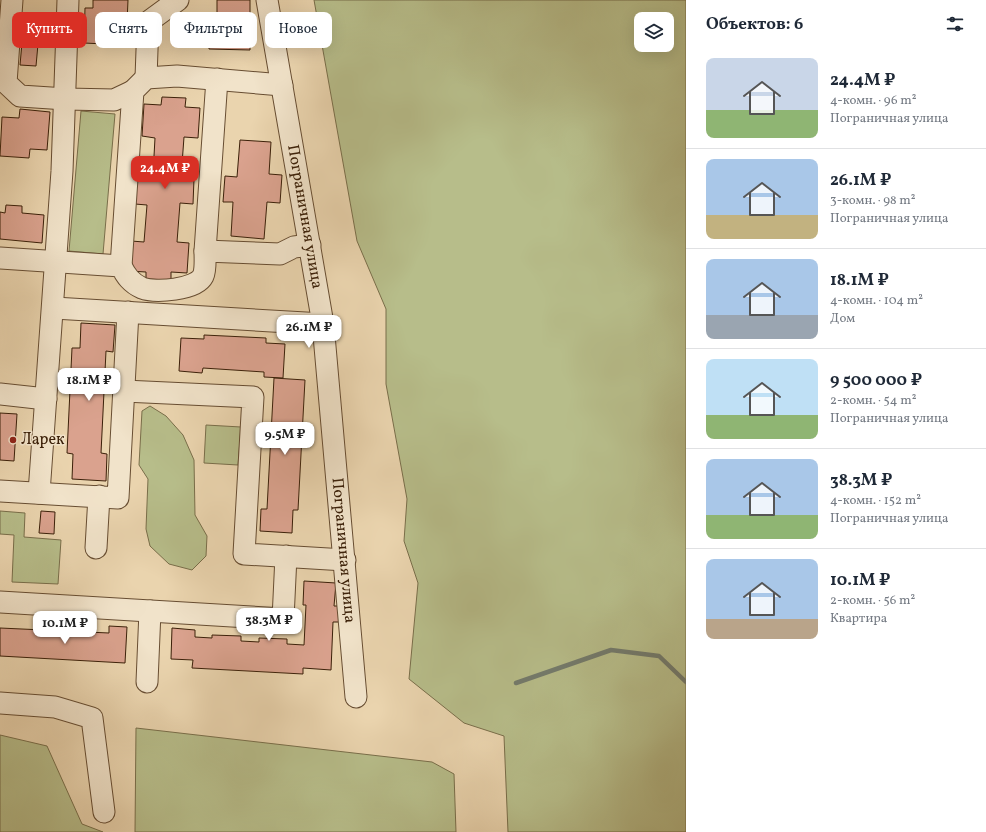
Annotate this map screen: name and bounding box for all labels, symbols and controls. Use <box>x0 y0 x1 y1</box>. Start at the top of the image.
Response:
chip: Купить <box>12 12 87 48</box>
chip: Снять <box>95 12 162 48</box>
chip: Фильтры <box>170 12 257 48</box>
chip: Новое <box>265 12 332 48</box>
map controls <box>634 12 674 52</box>
button: layers <box>634 12 674 52</box>
text: Объектов: 6 <box>706 13 803 36</box>
icon: filters <box>944 13 966 35</box>
text: 24.4M ₽ <box>830 69 896 92</box>
icon: home <box>738 74 786 122</box>
text: 4-комн. · 96 m² <box>830 92 917 110</box>
text: Пограничная улица <box>830 110 949 128</box>
street label: Пограничная улица <box>281 143 328 291</box>
pin: 24.4M ₽ <box>128 156 202 190</box>
text: 24.4M ₽ <box>140 160 190 178</box>
text: 26.1M ₽ <box>830 169 891 192</box>
icon: home <box>738 175 786 223</box>
text: 3-комн. · 98 m² <box>830 192 915 210</box>
text: Пограничная улица <box>830 210 949 228</box>
text: 18.1M ₽ <box>830 269 889 292</box>
icon: home <box>738 275 786 323</box>
text: 4-комн. · 104 m² <box>830 292 923 310</box>
text: Дом <box>830 310 855 328</box>
pin: 26.1M ₽ <box>272 315 346 349</box>
text: 26.1M ₽ <box>286 319 332 337</box>
pin: 18.1M ₽ <box>52 368 126 402</box>
text: 9 500 000 ₽ <box>830 369 922 392</box>
text: 18.1M ₽ <box>66 372 112 390</box>
icon: home <box>738 375 786 423</box>
text: 2-комн. · 54 m² <box>830 392 916 410</box>
text: Пограничная улица <box>830 410 949 428</box>
pin: 9.5M ₽ <box>252 422 318 456</box>
text: 9.5M ₽ <box>264 426 306 444</box>
place label: Ларек <box>21 429 65 451</box>
marker: Ларек <box>8 435 18 445</box>
text: 38.3M ₽ <box>830 469 892 492</box>
icon: home <box>738 475 786 523</box>
street label: Пограничная улица <box>326 477 360 624</box>
text: 4-комн. · 152 m² <box>830 492 921 510</box>
text: Пограничная улица <box>830 510 949 528</box>
text: 10.1M ₽ <box>830 569 890 592</box>
icon: home <box>738 575 786 623</box>
text: 2-комн. · 56 m² <box>830 592 915 610</box>
pin: 38.3M ₽ <box>232 608 306 642</box>
text: Квартира <box>830 610 887 628</box>
pin: 10.1M ₽ <box>28 611 102 645</box>
text: 38.3M ₽ <box>245 612 293 630</box>
text: 10.1M ₽ <box>42 615 88 633</box>

